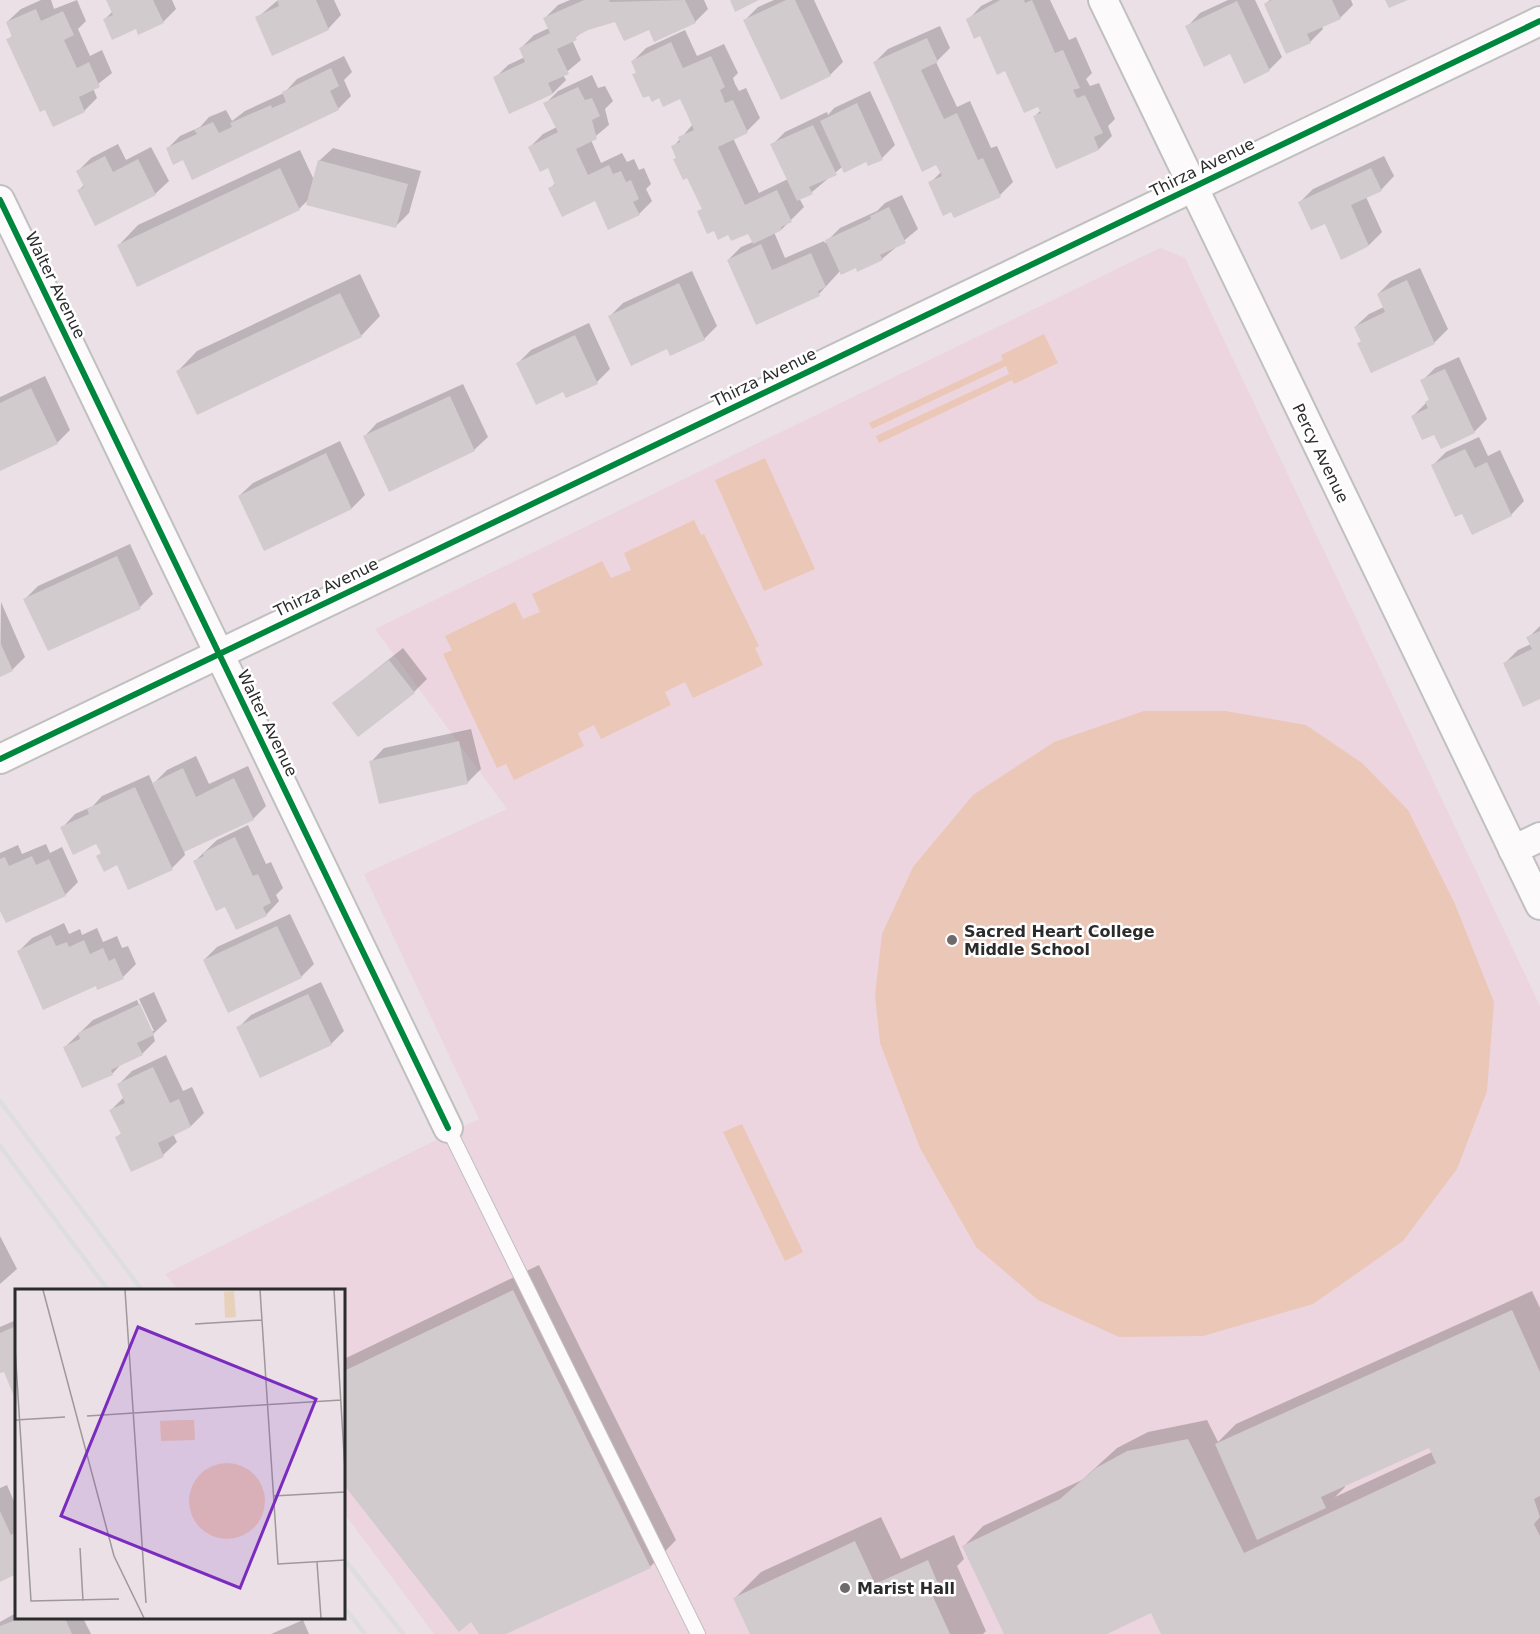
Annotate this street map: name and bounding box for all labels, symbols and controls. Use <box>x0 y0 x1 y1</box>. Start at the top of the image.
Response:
street label: Thirza Avenue <box>1146 134 1257 201</box>
street label: Walter Avenue <box>22 229 90 342</box>
street label: Thirza Avenue <box>708 344 819 411</box>
street label: Percy Avenue <box>1288 401 1353 506</box>
street label: Thirza Avenue <box>270 554 381 621</box>
street label: Walter Avenue <box>234 667 302 780</box>
place label: Sacred Heart College Middle School <box>964 922 1155 959</box>
marker: Sacred Heart College Middle School <box>945 933 959 947</box>
inset map <box>15 1289 345 1619</box>
place label: Marist Hall <box>857 1579 955 1598</box>
marker: Marist Hall <box>838 1581 852 1595</box>

